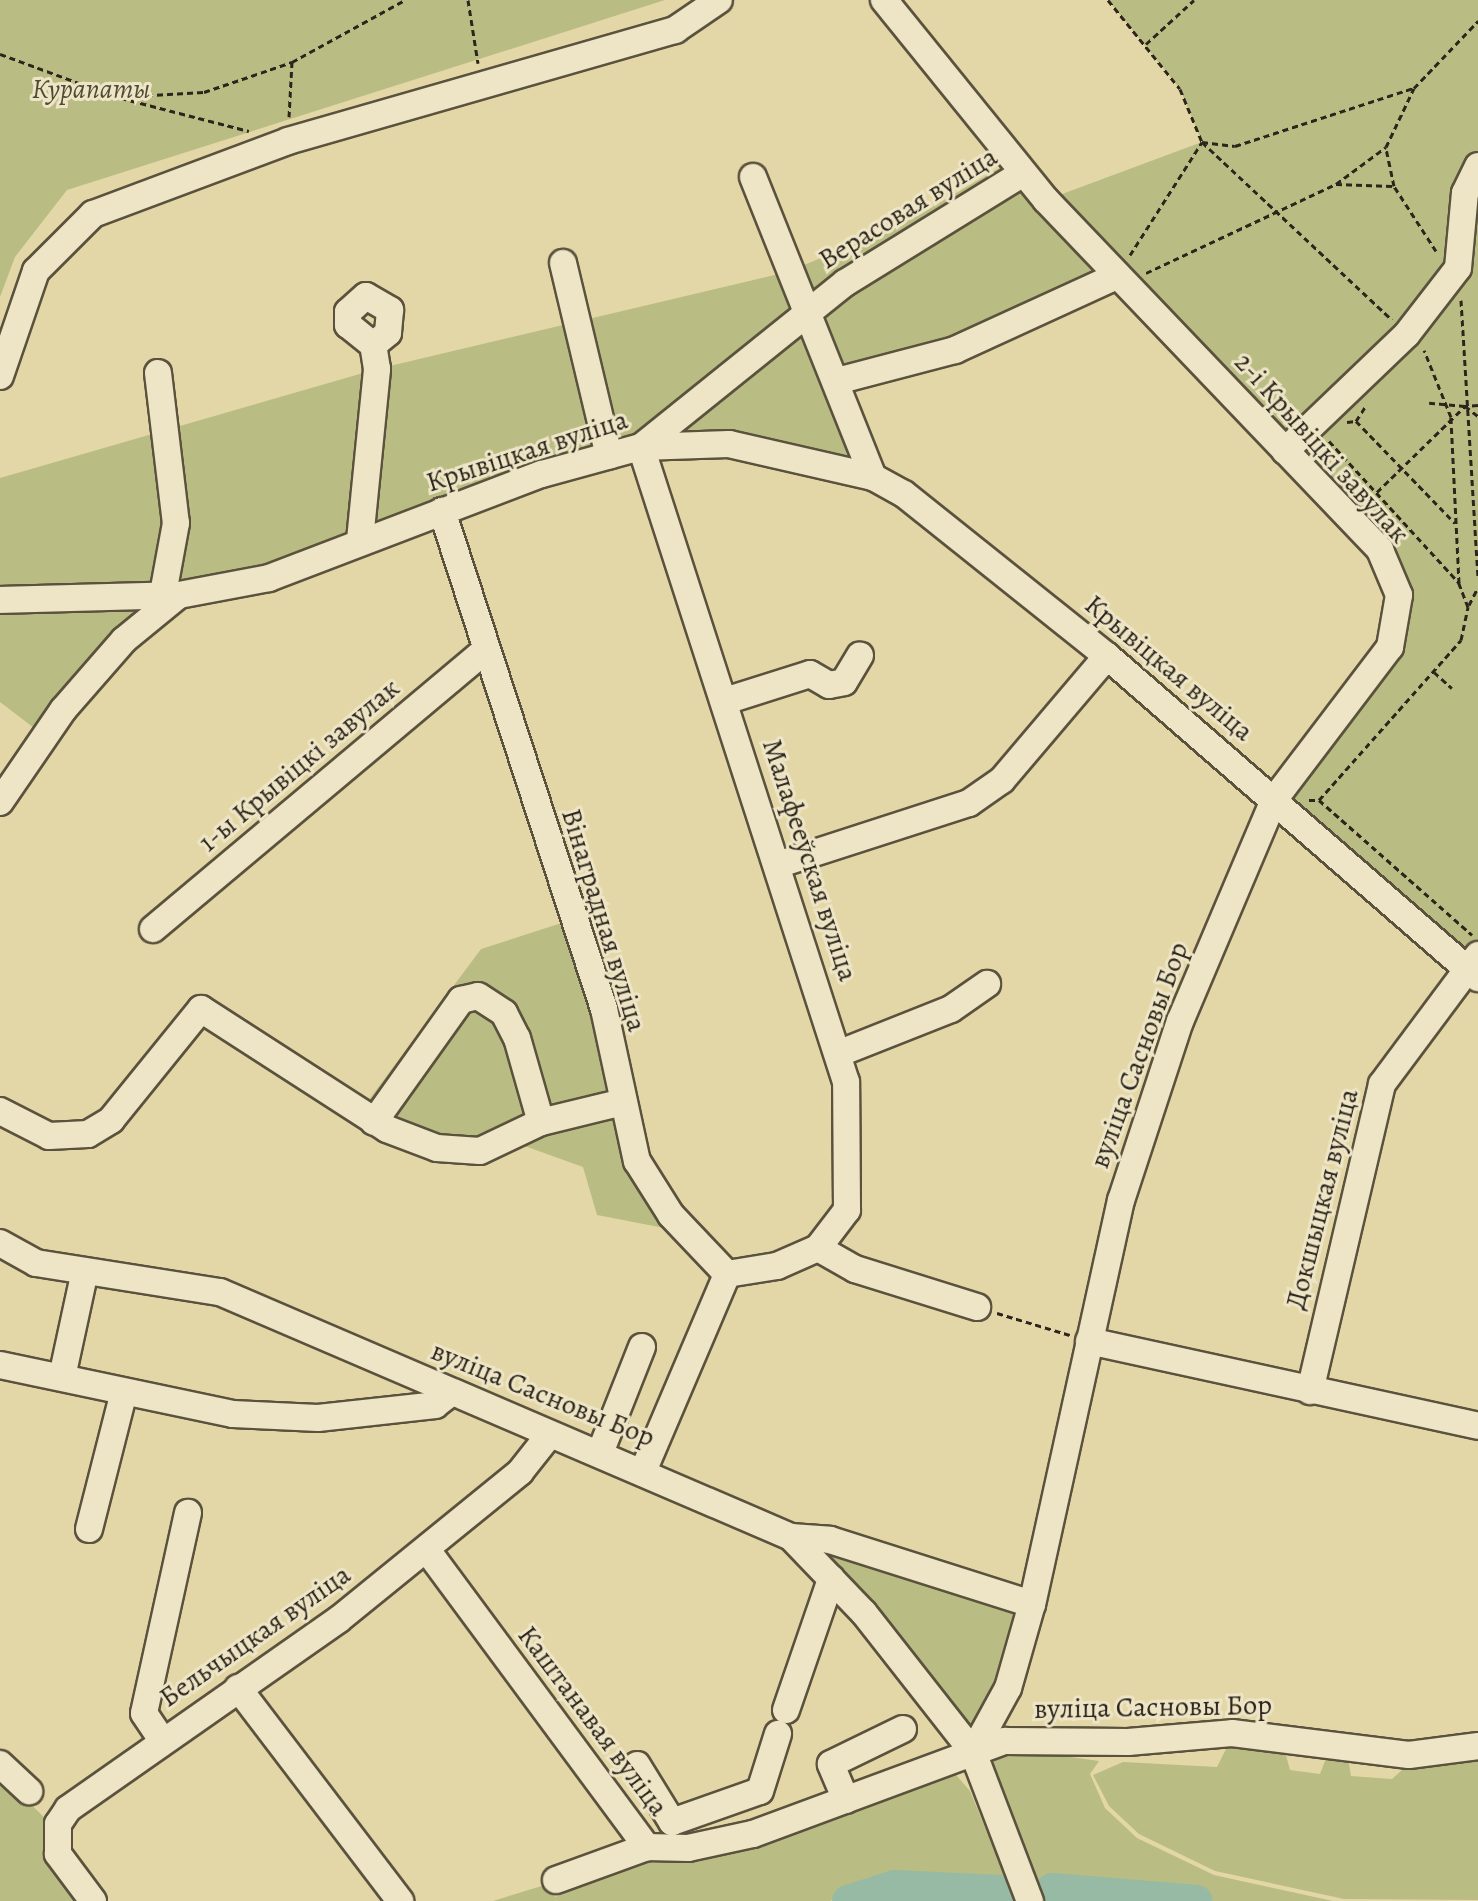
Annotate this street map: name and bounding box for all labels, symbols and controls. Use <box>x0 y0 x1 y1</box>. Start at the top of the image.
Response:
park label: Курапаты <box>32 72 150 106</box>
street label: Верасовая вуліца <box>812 140 1004 276</box>
street label: 2-і Крывіцкі завулак <box>1228 346 1416 550</box>
street label: Крывіцкая вуліца <box>422 403 632 499</box>
street label: Крывіцкая вуліца <box>1078 588 1260 748</box>
street label: 1-ы Крывіцкі завулак <box>192 671 406 859</box>
street label: Малафееўская вуліца <box>755 735 865 985</box>
street label: Вінаградная вуліца <box>554 805 654 1035</box>
street label: вуліца Сасновы Бор <box>1083 937 1195 1173</box>
street label: Докшыцкая вуліца <box>1278 1085 1366 1313</box>
street label: вуліца Сасновы Бор <box>426 1334 660 1454</box>
street label: Бельчыцкая вуліца <box>153 1558 357 1714</box>
street label: Каштанавая вуліца <box>511 1619 675 1823</box>
street label: вуліца Сасновы Бор <box>1034 1688 1272 1726</box>

